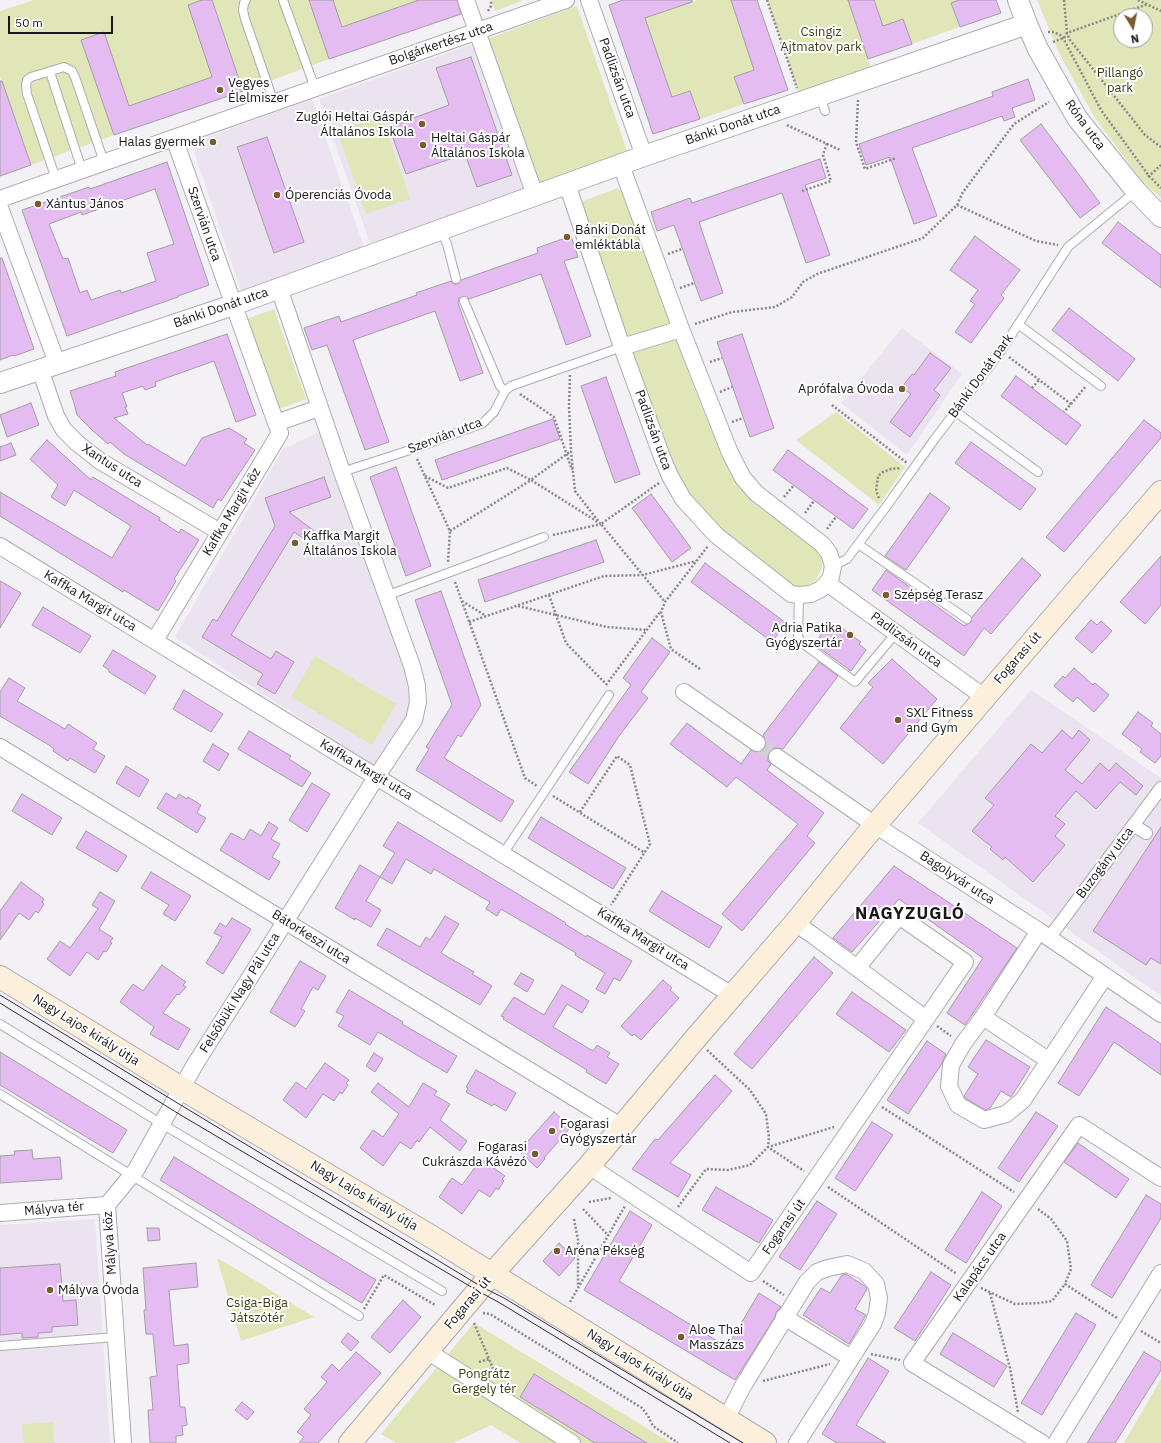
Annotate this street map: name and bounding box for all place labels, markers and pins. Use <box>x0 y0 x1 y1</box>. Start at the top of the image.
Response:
place label: Vegyes Élelmiszer <box>228 75 288 106</box>
marker: Vegyes Élelmiszer <box>215 85 225 95</box>
place label: Zuglói Heltai Gáspár Általános Iskola <box>296 109 414 140</box>
marker: Zuglói Heltai Gáspár Általános Iskola <box>417 119 427 129</box>
place label: Heltai Gáspár Általános Iskola <box>431 130 525 161</box>
place label: Halas gyermek <box>118 134 205 150</box>
marker: Halas gyermek <box>208 137 218 147</box>
marker: Heltai Gáspár Általános Iskola <box>418 140 428 150</box>
place label: Óperenciás Óvoda <box>285 187 391 203</box>
marker: Óperenciás Óvoda <box>272 190 282 200</box>
place label: Xántus János <box>46 196 124 212</box>
marker: Xántus János <box>33 199 43 209</box>
place label: Bánki Donát emléktábla <box>575 222 646 253</box>
marker: Bánki Donát emléktábla <box>562 232 572 242</box>
place label: Aprófalva Óvoda <box>798 381 894 397</box>
marker: Aprófalva Óvoda <box>897 384 907 394</box>
place label: Kaffka Margit Általános Iskola <box>303 528 397 559</box>
marker: Kaffka Margit Általános Iskola <box>290 538 300 548</box>
place label: Szépség Terasz <box>894 587 983 603</box>
marker: Szépség Terasz <box>881 590 891 600</box>
place label: Adria Patika Gyógyszertár <box>766 620 842 651</box>
marker: Adria Patika Gyógyszertár <box>845 630 855 640</box>
place label: SXL Fitness and Gym <box>906 705 973 736</box>
marker: SXL Fitness and Gym <box>893 715 903 725</box>
place label: Fogarasi Gyógyszertár <box>560 1116 636 1147</box>
marker: Fogarasi Gyógyszertár <box>547 1126 557 1136</box>
place label: Fogarasi Cukrászda Kávézó <box>422 1139 527 1170</box>
marker: Fogarasi Cukrászda Kávézó <box>530 1149 540 1159</box>
place label: Aréna Pékség <box>565 1243 644 1259</box>
marker: Aréna Pékség <box>552 1246 562 1256</box>
place label: Mályva Óvoda <box>58 1282 139 1298</box>
marker: Mályva Óvoda <box>45 1285 55 1295</box>
place label: Aloe Thai Masszázs <box>689 1322 744 1353</box>
marker: Aloe Thai Masszázs <box>676 1332 686 1342</box>

